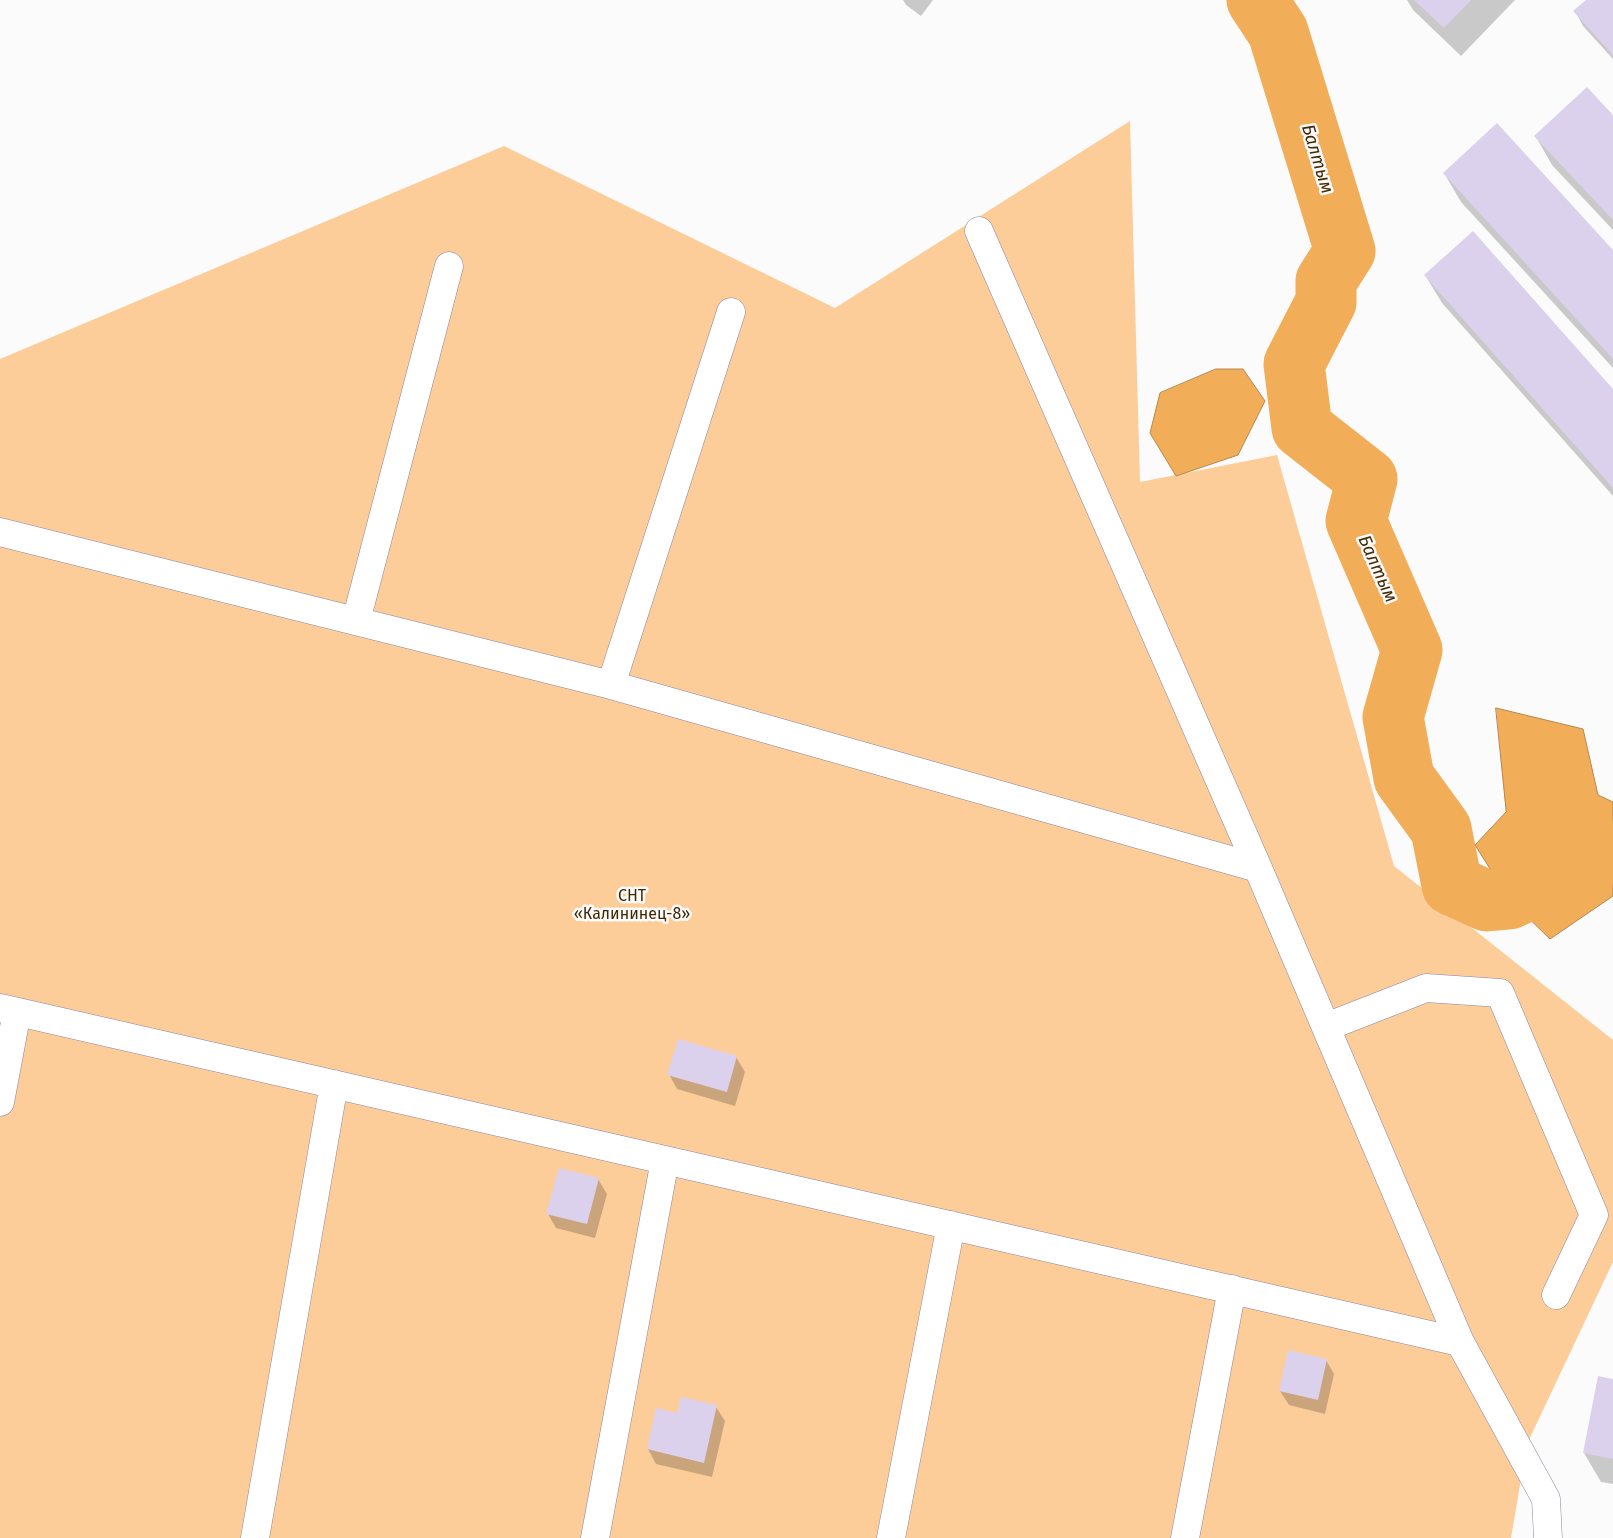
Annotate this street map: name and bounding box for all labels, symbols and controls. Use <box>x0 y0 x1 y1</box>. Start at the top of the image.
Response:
water label: Балтым <box>1296 122 1338 196</box>
water label: Балтым <box>1353 532 1401 606</box>
park label: СНТ «Калининец-8» <box>574 887 690 925</box>

